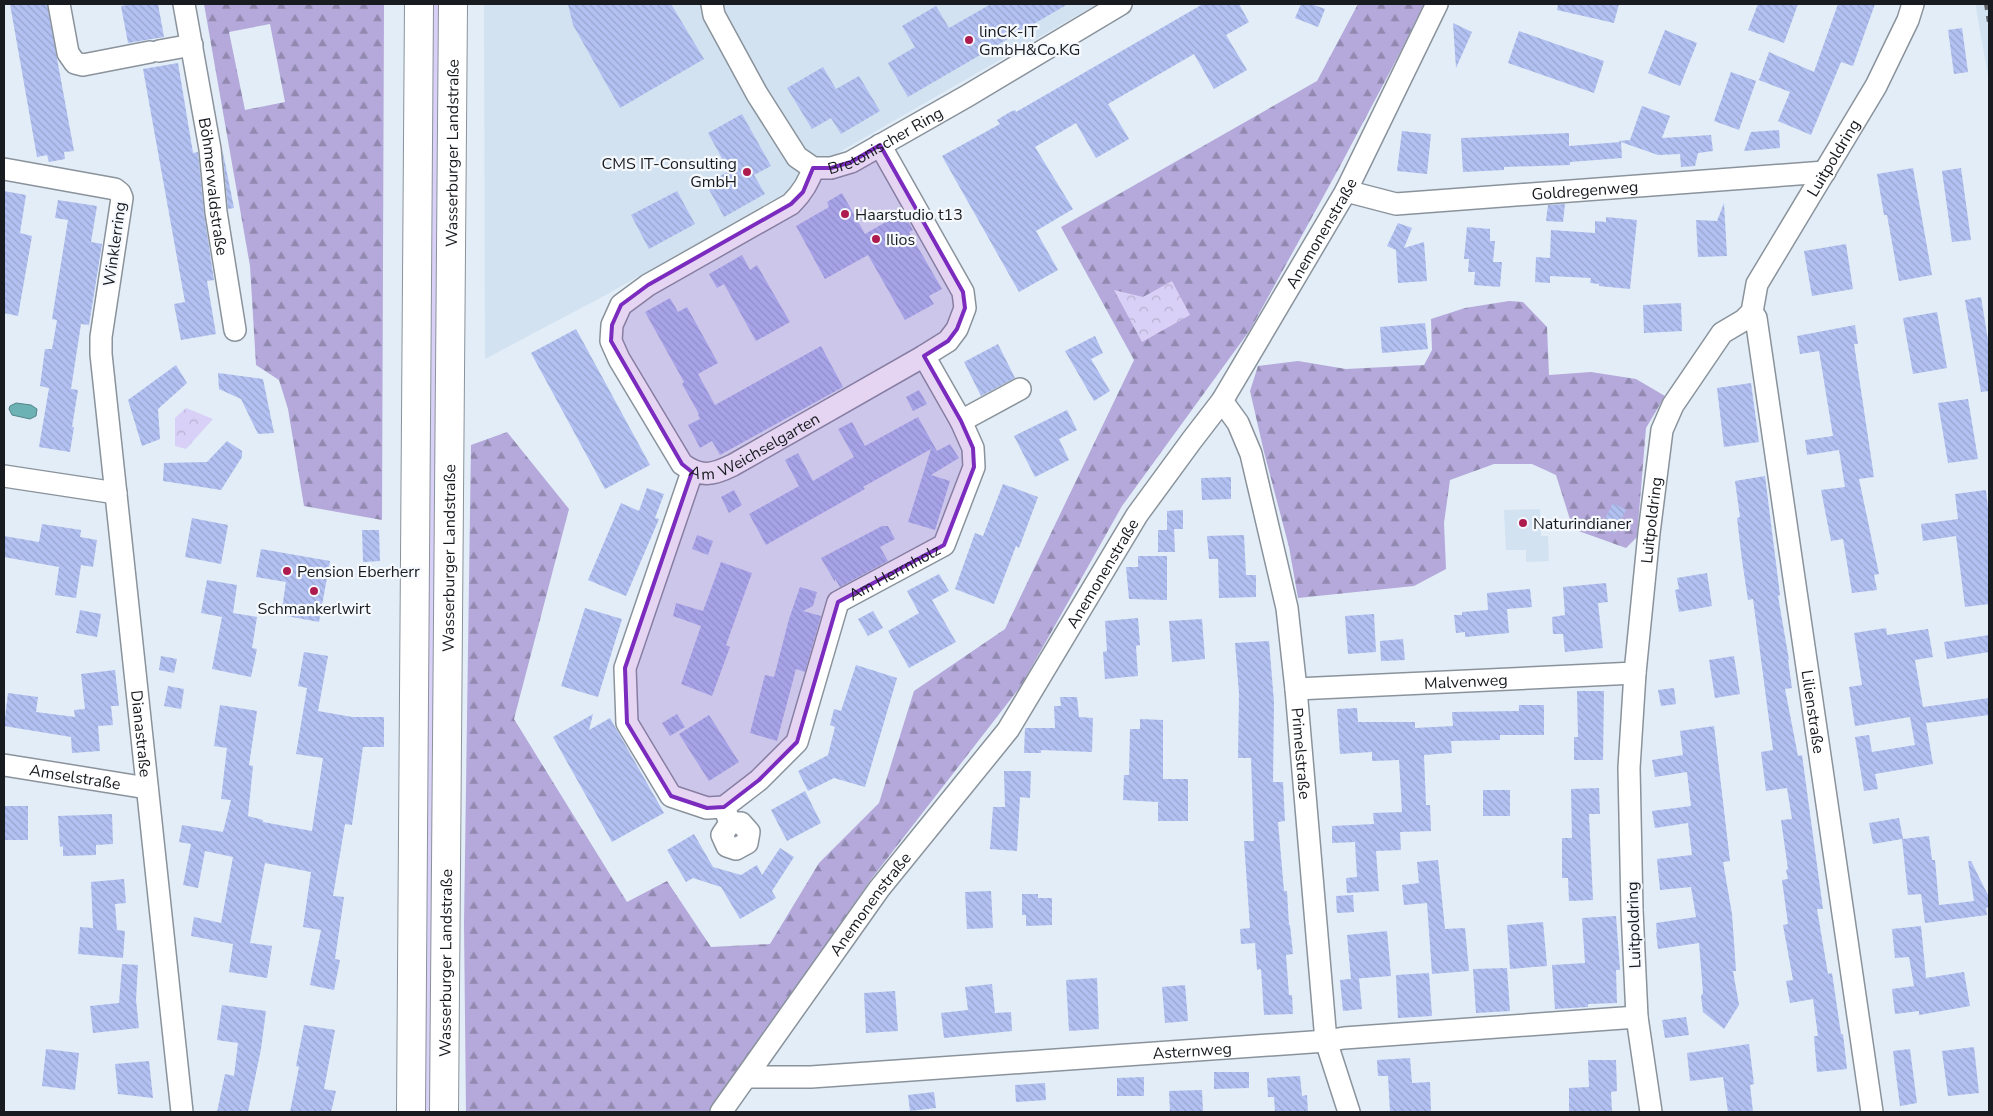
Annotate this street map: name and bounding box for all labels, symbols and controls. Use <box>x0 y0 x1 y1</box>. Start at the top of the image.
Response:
place label: linCK-IT GmbH&Co.KG <box>979 21 1080 61</box>
marker: linCK-IT GmbH&Co.KG <box>963 34 975 46</box>
street label: Wasserburger Landstraße <box>441 59 465 247</box>
street label: Bretonischer Ring <box>825 102 947 180</box>
street label: Luitpoldring <box>1802 115 1866 201</box>
street label: Böhmerwaldstraße <box>193 116 233 257</box>
place label: CMS IT-Consulting GmbH <box>602 153 737 193</box>
marker: CMS IT-Consulting GmbH <box>741 166 753 178</box>
street label: Anemonenstraße <box>1281 175 1363 293</box>
street label: Goldregenweg <box>1531 176 1639 206</box>
street label: Winklerring <box>98 200 132 288</box>
place label: Haarstudio t13 <box>855 204 963 226</box>
marker: Haarstudio t13 <box>839 208 851 220</box>
place label: Ilios <box>886 229 915 251</box>
marker: Ilios <box>870 233 882 245</box>
street label: Am Weichselgarten <box>686 408 824 486</box>
street label: Wasserburger Landstraße <box>438 464 461 652</box>
street label: Luitpoldring <box>1636 476 1668 565</box>
place label: Naturindianer <box>1533 513 1632 535</box>
street label: Anemonenstraße <box>1062 515 1144 633</box>
marker: Naturindianer <box>1517 517 1529 529</box>
street label: Am Herrnholz <box>845 539 944 606</box>
place label: Pension Eberherr <box>297 561 420 583</box>
marker: Pension Eberherr <box>281 565 293 577</box>
marker: Schmankerlwirt <box>308 585 320 597</box>
place label: Schmankerlwirt <box>257 598 371 620</box>
street label: Lilienstraße <box>1796 668 1829 755</box>
street label: Malvenweg <box>1424 669 1508 695</box>
street label: Dianastraße <box>125 689 156 778</box>
street label: Primelstraße <box>1286 707 1315 800</box>
street label: Amselstraße <box>28 759 122 796</box>
street label: Anemonenstraße <box>825 848 917 961</box>
street label: Wasserburger Landstraße <box>434 869 458 1057</box>
street label: Luitpoldring <box>1621 881 1647 969</box>
street label: Asternweg <box>1152 1038 1232 1065</box>

